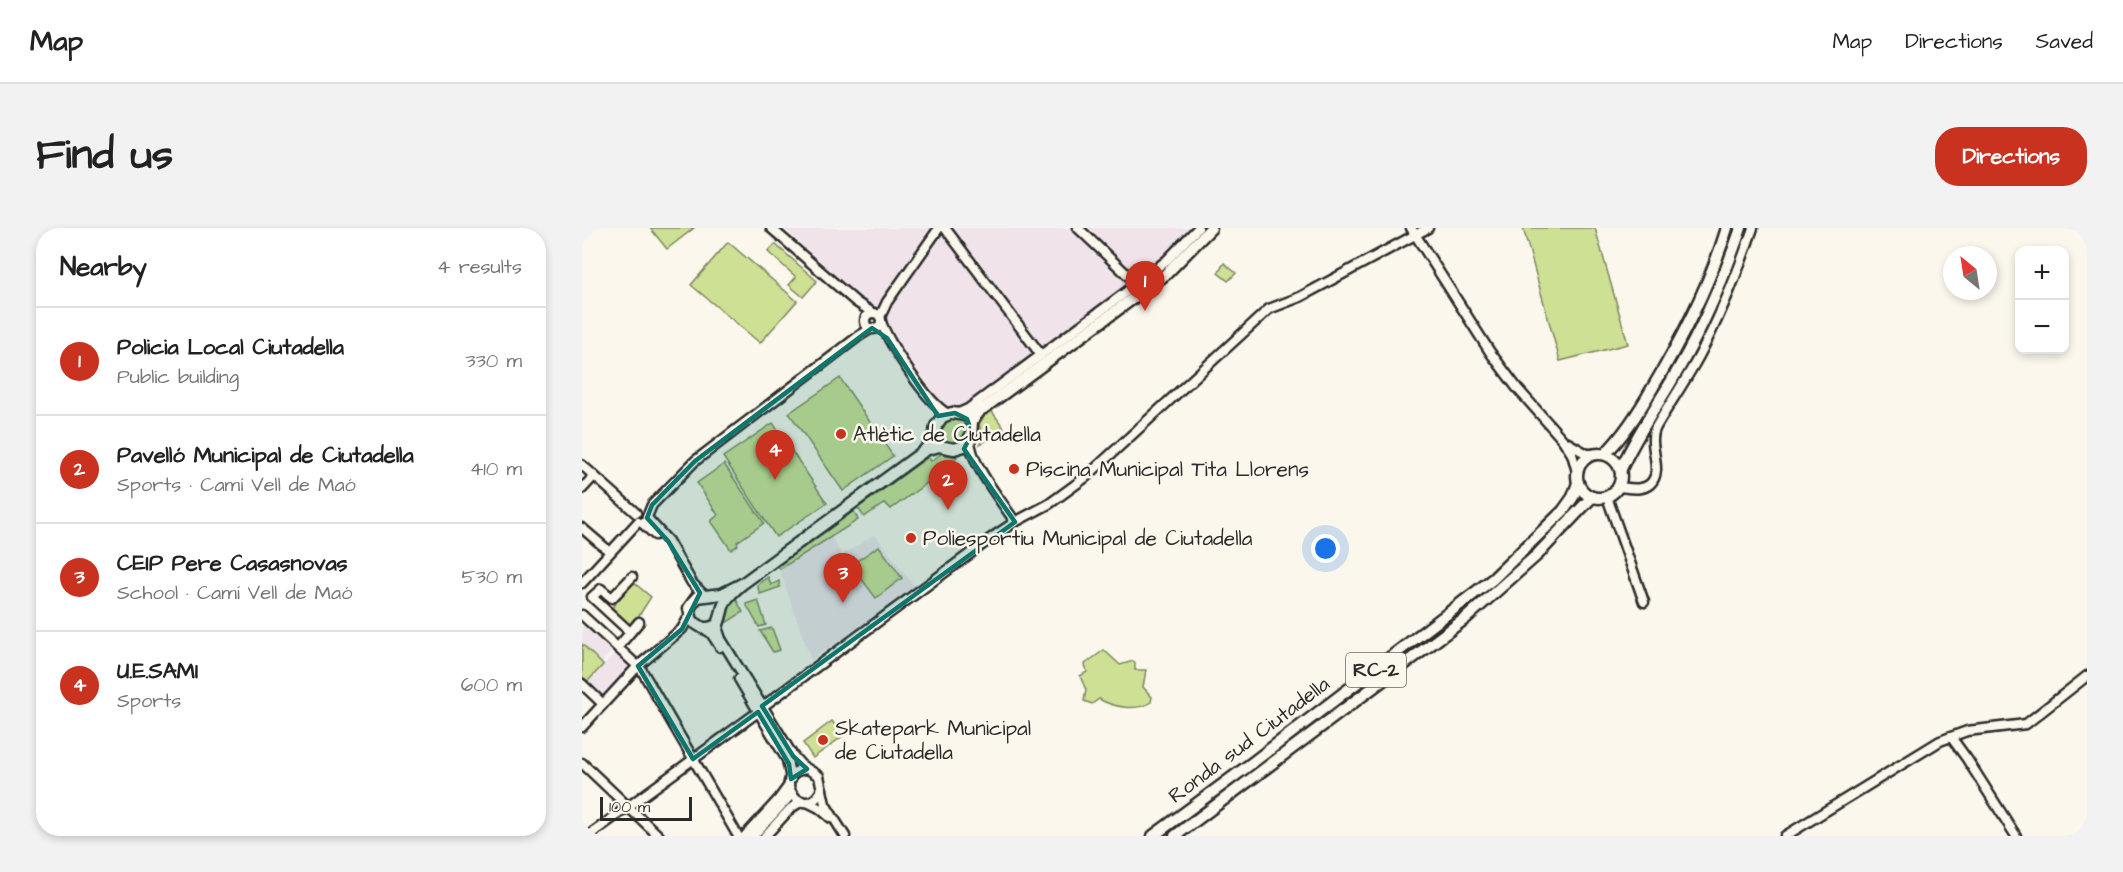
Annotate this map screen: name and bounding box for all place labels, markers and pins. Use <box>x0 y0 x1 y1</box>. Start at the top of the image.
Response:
pin: 1 <box>1126 262 1164 311</box>
place label: Atlètic de Ciutadella <box>853 420 1041 449</box>
marker: Atlètic de Ciutadella <box>834 427 848 441</box>
pin: 4 <box>756 430 794 480</box>
place label: Piscina Municipal Tita Llorens <box>1026 455 1309 485</box>
pin: 2 <box>928 460 968 510</box>
marker: Piscina Municipal Tita Llorens <box>1007 462 1021 476</box>
place label: Poliesportiu Municipal de Ciutadella <box>923 524 1253 554</box>
marker: Poliesportiu Municipal de Ciutadella <box>904 531 918 545</box>
pin: 3 <box>824 554 862 603</box>
place label: Skatepark Municipal de Ciutadella <box>835 714 1031 767</box>
marker: Skatepark Municipal de Ciutadella <box>816 733 830 747</box>

